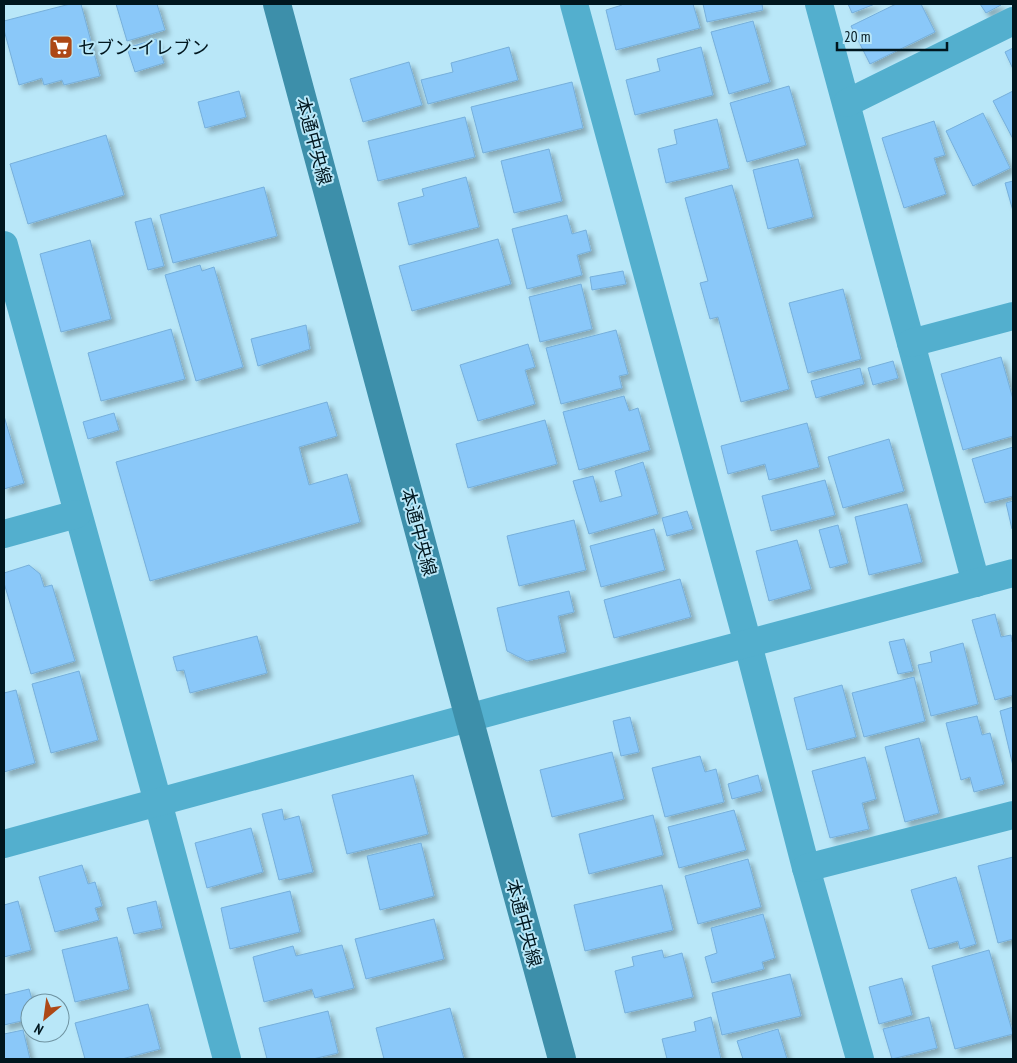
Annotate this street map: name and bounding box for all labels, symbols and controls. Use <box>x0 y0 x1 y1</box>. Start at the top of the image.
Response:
scale bar <box>837 20 947 52</box>
text: 20 m <box>844 27 870 46</box>
supermarket icon: セブン-イレブン <box>48 34 74 60</box>
place label: セブン-イレブン <box>78 36 209 59</box>
street label: 本通中央線 <box>291 95 337 187</box>
street label: 本通中央線 <box>396 486 442 578</box>
street label: 本通中央線 <box>501 877 547 969</box>
north arrow <box>20 993 70 1043</box>
text: N <box>31 1020 46 1039</box>

